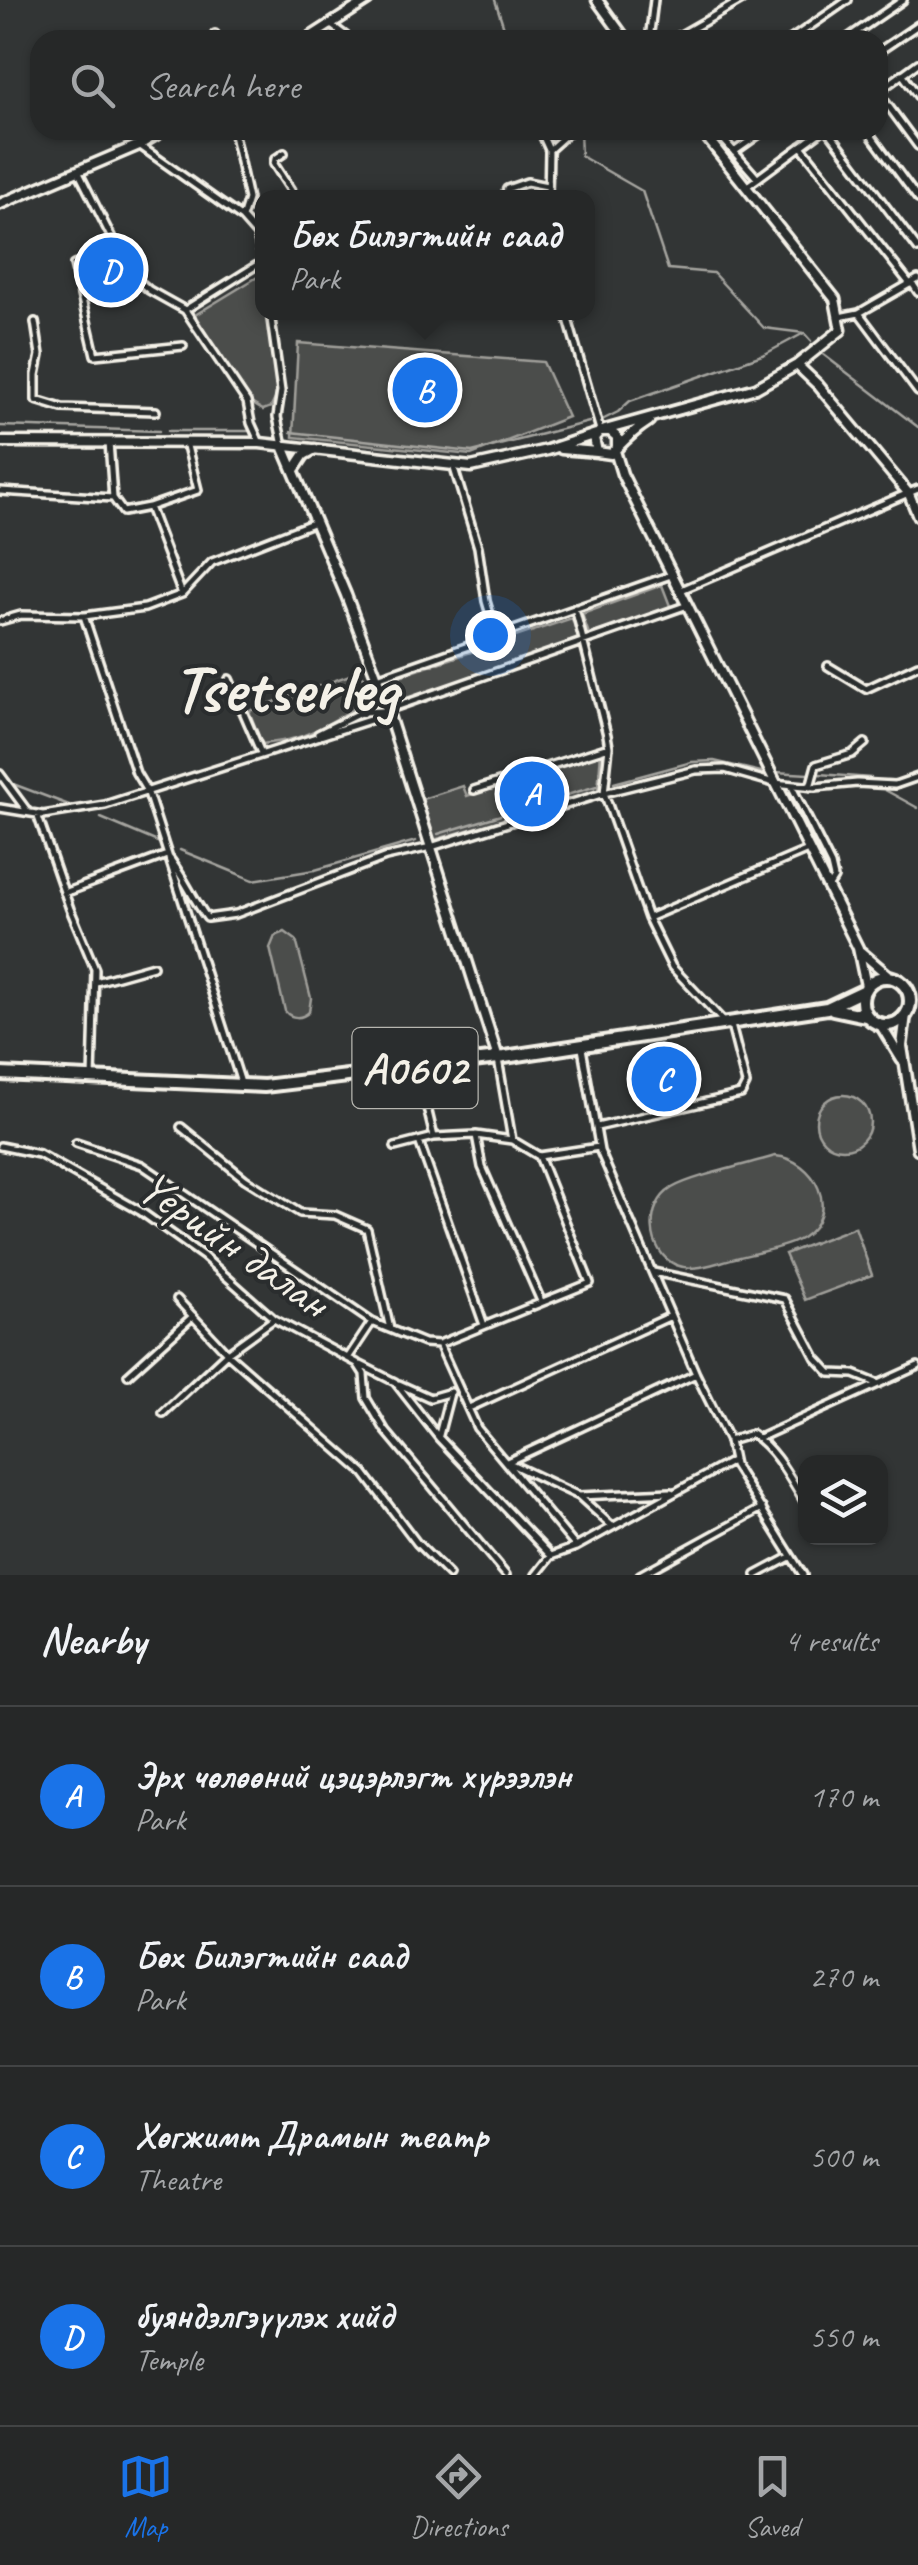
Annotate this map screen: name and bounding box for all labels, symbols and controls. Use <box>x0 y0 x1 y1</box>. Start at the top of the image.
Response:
search box <box>30 30 888 140</box>
icon: search <box>65 58 120 113</box>
text: Search here <box>145 62 300 109</box>
popup <box>255 190 595 320</box>
text: Бөх Билэгтийн саад <box>289 211 561 258</box>
pin: D <box>78 232 144 308</box>
text: Park <box>289 258 340 299</box>
pin: B <box>392 352 458 428</box>
your location <box>465 610 516 661</box>
district label: Tsetserleg <box>172 646 403 731</box>
pin: A <box>500 756 564 832</box>
road number: A0602 <box>352 1028 478 1108</box>
pin: C <box>632 1042 696 1116</box>
street label: Үерийн далан <box>127 1156 344 1333</box>
map controls <box>798 1455 888 1545</box>
button: layers <box>798 1455 888 1545</box>
text: Nearby <box>40 1614 146 1667</box>
text: 4 results <box>784 1620 878 1661</box>
text: Эрх чөлөөний цэцэрлэгт хүрээлэн <box>135 1752 571 1799</box>
text: A <box>64 1776 81 1817</box>
text: 170 m <box>809 1776 878 1817</box>
text: Park <box>135 1799 186 1840</box>
text: Бөх Билэгтийн саад <box>135 1932 407 1979</box>
text: B <box>64 1956 81 1997</box>
text: 270 m <box>809 1956 878 1997</box>
text: Park <box>135 1979 186 2020</box>
text: Хөгжимт Драмын театр <box>135 2112 488 2159</box>
text: C <box>65 2136 80 2177</box>
text: 500 m <box>809 2136 878 2177</box>
text: Theatre <box>135 2159 221 2200</box>
text: буяндэлгэүүлэх хийд <box>135 2292 393 2339</box>
text: D <box>63 2316 82 2357</box>
text: 550 m <box>809 2316 878 2357</box>
text: Temple <box>135 2339 203 2380</box>
tab: Map <box>118 2449 173 2544</box>
tab: Directions <box>410 2449 508 2544</box>
tab: Saved <box>745 2449 800 2544</box>

